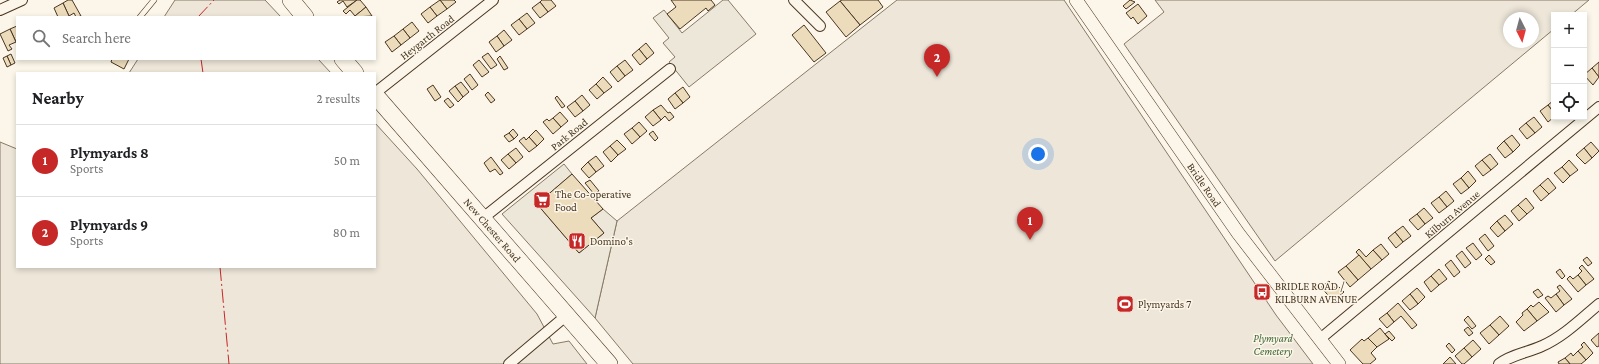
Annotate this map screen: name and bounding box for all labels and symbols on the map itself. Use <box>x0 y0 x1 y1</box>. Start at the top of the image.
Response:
street label: Heygarth Road <box>398 12 457 63</box>
north arrow <box>1503 12 1539 48</box>
pin: 2 <box>924 44 950 77</box>
street label: Park Road <box>548 115 590 152</box>
your location <box>1028 144 1048 164</box>
street label: Bridle Road <box>1185 160 1224 209</box>
street label: Kilburn Avenue <box>1422 187 1482 240</box>
place label: The Co-operative Food <box>555 188 631 213</box>
supermarket icon: The Co-operative Food <box>532 190 552 210</box>
street label: New Chester Road <box>462 196 524 265</box>
pin: 1 <box>1017 207 1043 240</box>
restaurant icon: Domino's <box>567 231 587 251</box>
place label: Domino's <box>590 235 633 247</box>
place label: BRIDLE ROAD / KILBURN AVENUE <box>1275 280 1357 305</box>
bus stop icon: BRIDLE ROAD / KILBURN AVENUE <box>1252 282 1272 302</box>
sports icon: Plymyards 7 <box>1115 294 1135 314</box>
place label: Plymyards 7 <box>1138 298 1191 311</box>
park label: Plymyard Cemetery <box>1253 332 1293 358</box>

